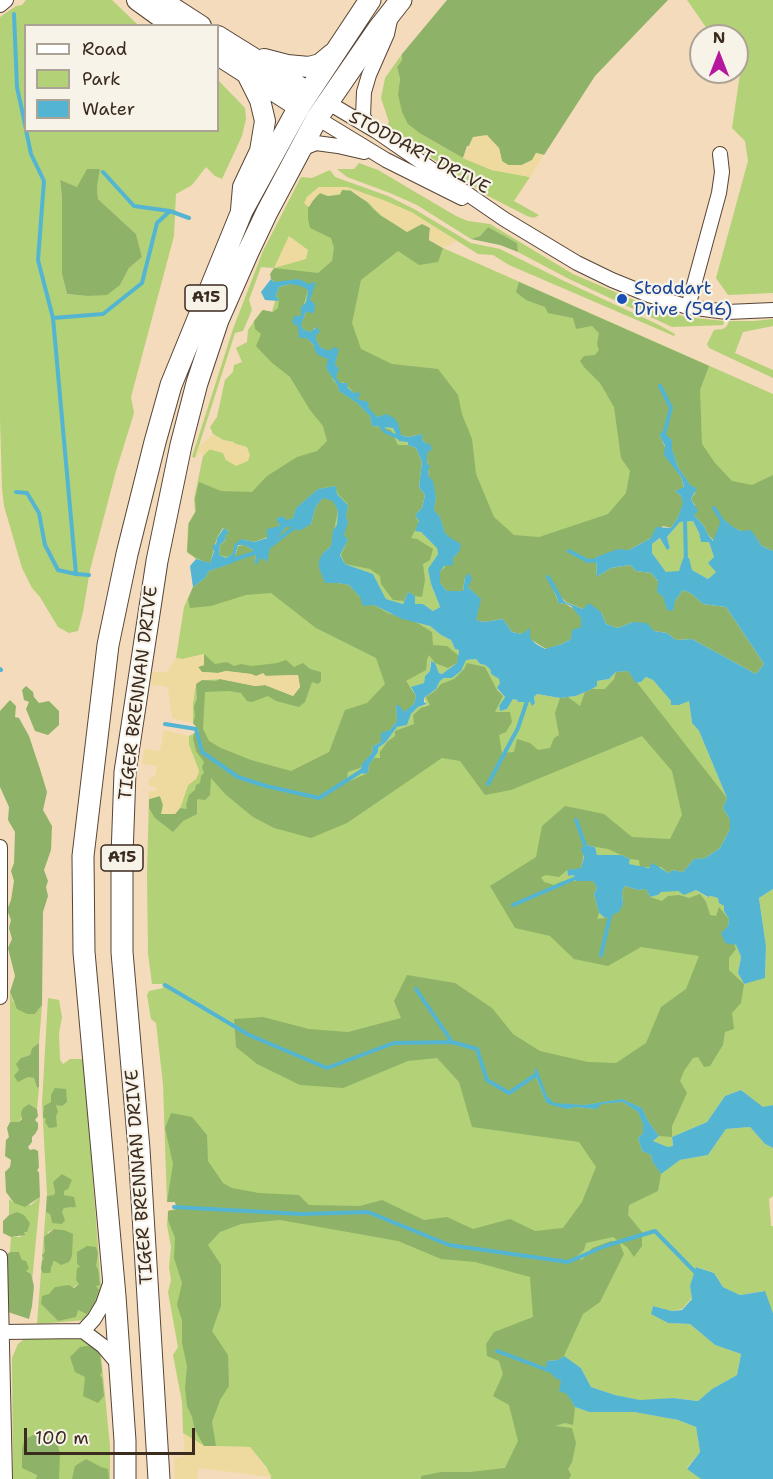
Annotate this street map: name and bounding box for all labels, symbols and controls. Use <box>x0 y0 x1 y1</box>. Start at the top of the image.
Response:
legend <box>24 24 219 132</box>
north arrow <box>689 24 749 84</box>
text: N <box>713 27 725 48</box>
text: Road <box>82 37 127 61</box>
text: Park <box>82 67 121 91</box>
text: Water <box>82 97 135 121</box>
street label: STODDART DRIVE <box>345 107 493 199</box>
place label: Stoddart Drive (596) <box>634 278 732 320</box>
road number: A15 <box>185 285 227 311</box>
marker: Stoddart Drive (596) <box>615 292 629 306</box>
street label: TIGER BRENNAN DRIVE <box>115 585 163 801</box>
road number: A15 <box>101 845 143 871</box>
street label: TIGER BRENNAN DRIVE <box>122 1069 158 1285</box>
scale bar <box>27 1416 198 1454</box>
text: 100 m <box>35 1426 89 1450</box>

